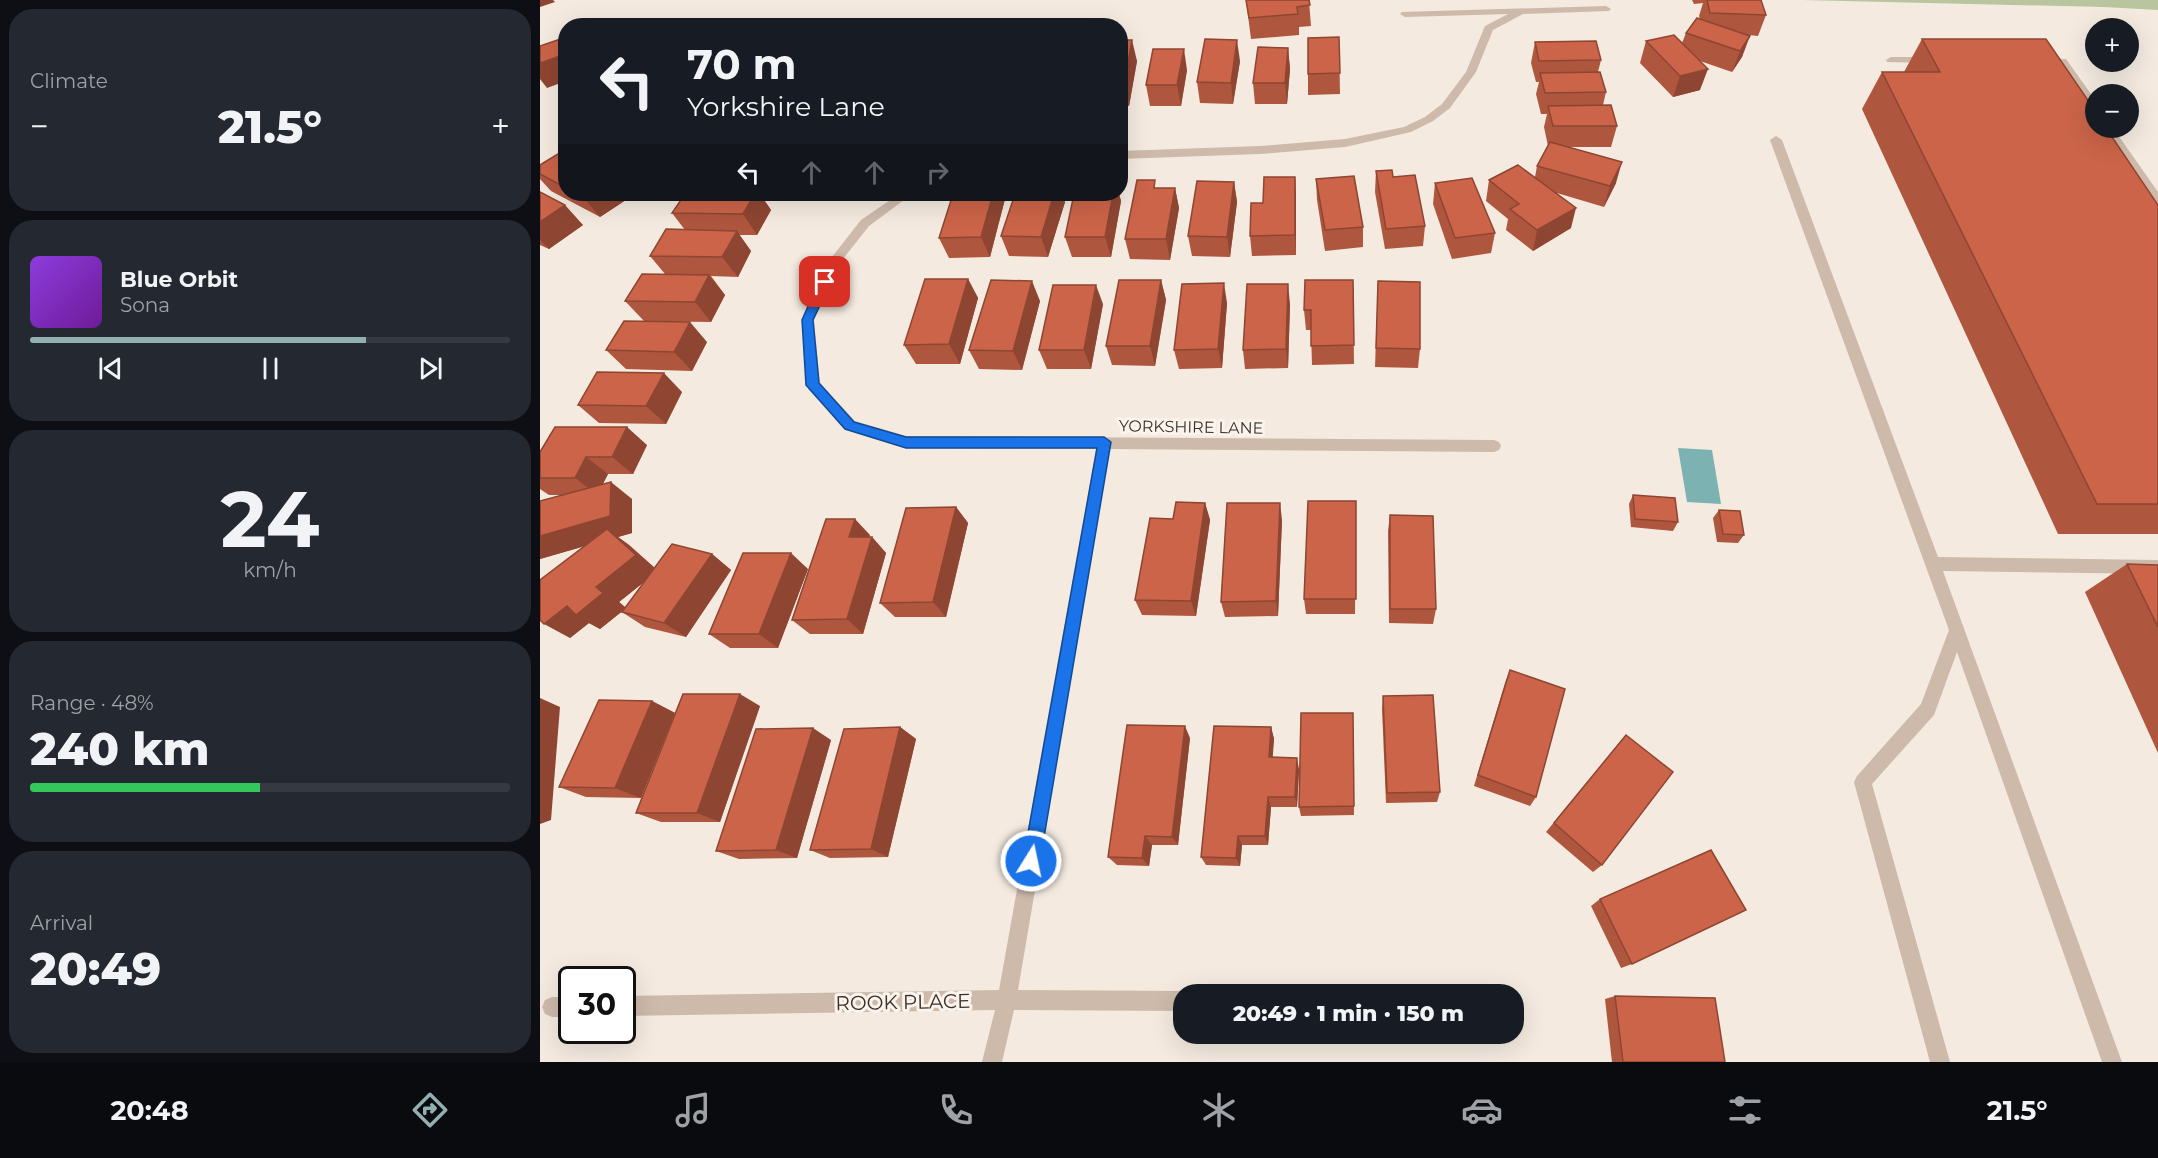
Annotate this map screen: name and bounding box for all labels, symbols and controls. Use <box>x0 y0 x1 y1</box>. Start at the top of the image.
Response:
map controls <box>2085 18 2139 138</box>
button: + <box>2085 18 2139 72</box>
text: 70 m <box>687 38 797 90</box>
icon: left <box>588 42 666 120</box>
text: Climate <box>30 69 108 93</box>
button: − <box>2085 84 2139 138</box>
text: Yorkshire Lane <box>687 90 885 123</box>
text: 21.5° <box>218 99 322 154</box>
text: − <box>30 106 49 146</box>
text: + <box>491 106 510 146</box>
icon: left <box>732 156 765 189</box>
icon: ahead <box>795 156 828 189</box>
icon: ahead <box>858 156 891 189</box>
icon: right <box>921 156 954 189</box>
pin <box>799 256 850 307</box>
icon: arrive <box>808 265 841 298</box>
text: Blue Orbit <box>120 266 238 293</box>
text: Sona <box>120 293 170 317</box>
icon: previous <box>94 352 127 385</box>
icon: pause <box>254 352 287 385</box>
icon: next <box>414 352 447 385</box>
street label: YORKSHIRE LANE <box>1119 416 1263 438</box>
text: 24 <box>221 471 319 567</box>
text: km/h <box>243 558 297 582</box>
text: Range · 48% <box>30 691 154 715</box>
text: 240 km <box>30 721 210 776</box>
position arrow <box>999 829 1063 893</box>
text: Arrival <box>30 911 93 935</box>
text: 20:49 <box>30 941 161 996</box>
speed limit sign: 30 <box>558 966 636 1044</box>
street label: ROOK PLACE <box>835 989 971 1015</box>
text: 20:49 · 1 min · 150 m <box>1233 1000 1464 1027</box>
icon: directions <box>409 1089 451 1131</box>
icon: music <box>672 1089 714 1131</box>
icon: phone <box>935 1089 977 1131</box>
icon: climate <box>1198 1089 1240 1131</box>
icon: car <box>1461 1089 1503 1131</box>
icon: filters <box>1724 1089 1766 1131</box>
text: 20:48 <box>110 1094 188 1127</box>
text: 21.5° <box>1987 1094 2047 1127</box>

